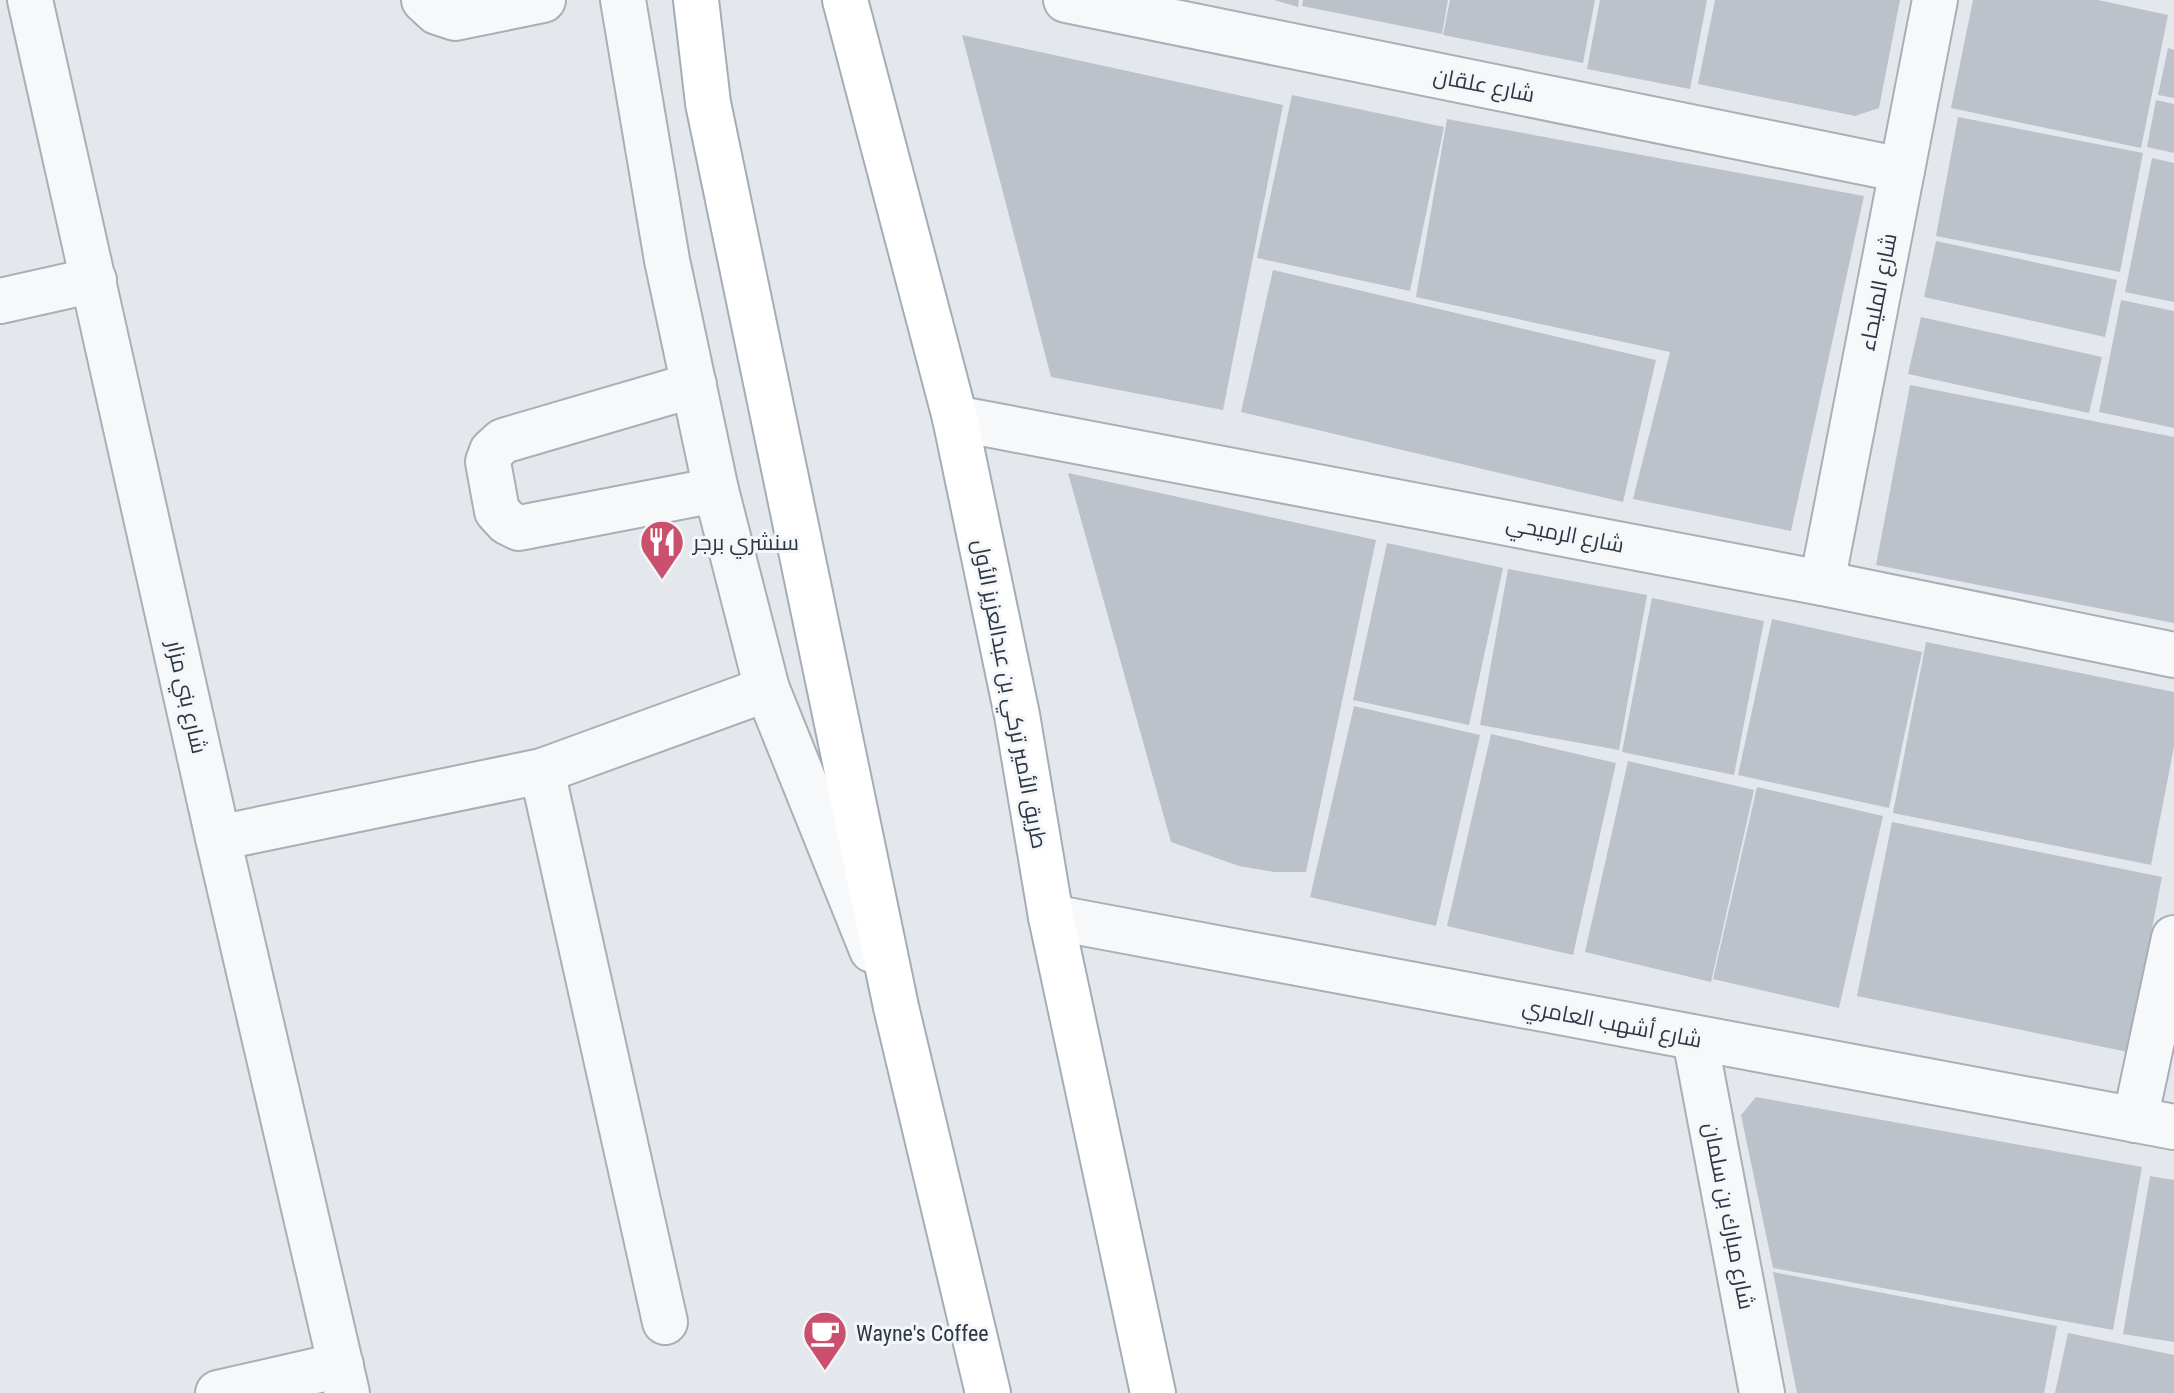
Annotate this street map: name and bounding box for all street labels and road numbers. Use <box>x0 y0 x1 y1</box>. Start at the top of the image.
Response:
street label: شارع علقان <box>1431 63 1537 109</box>
street label: شارع المليحاء <box>1854 231 1904 353</box>
street label: شارع الرميحي <box>1503 510 1626 562</box>
street label: طريق الأمير تركي بن عبدالعزيز الأول <box>964 537 1052 852</box>
street label: شارع بني مزار <box>157 636 212 757</box>
street label: شارع أشهب العامري <box>1519 992 1704 1057</box>
street label: شارع مبارك بن سلمان <box>1697 1120 1759 1312</box>

